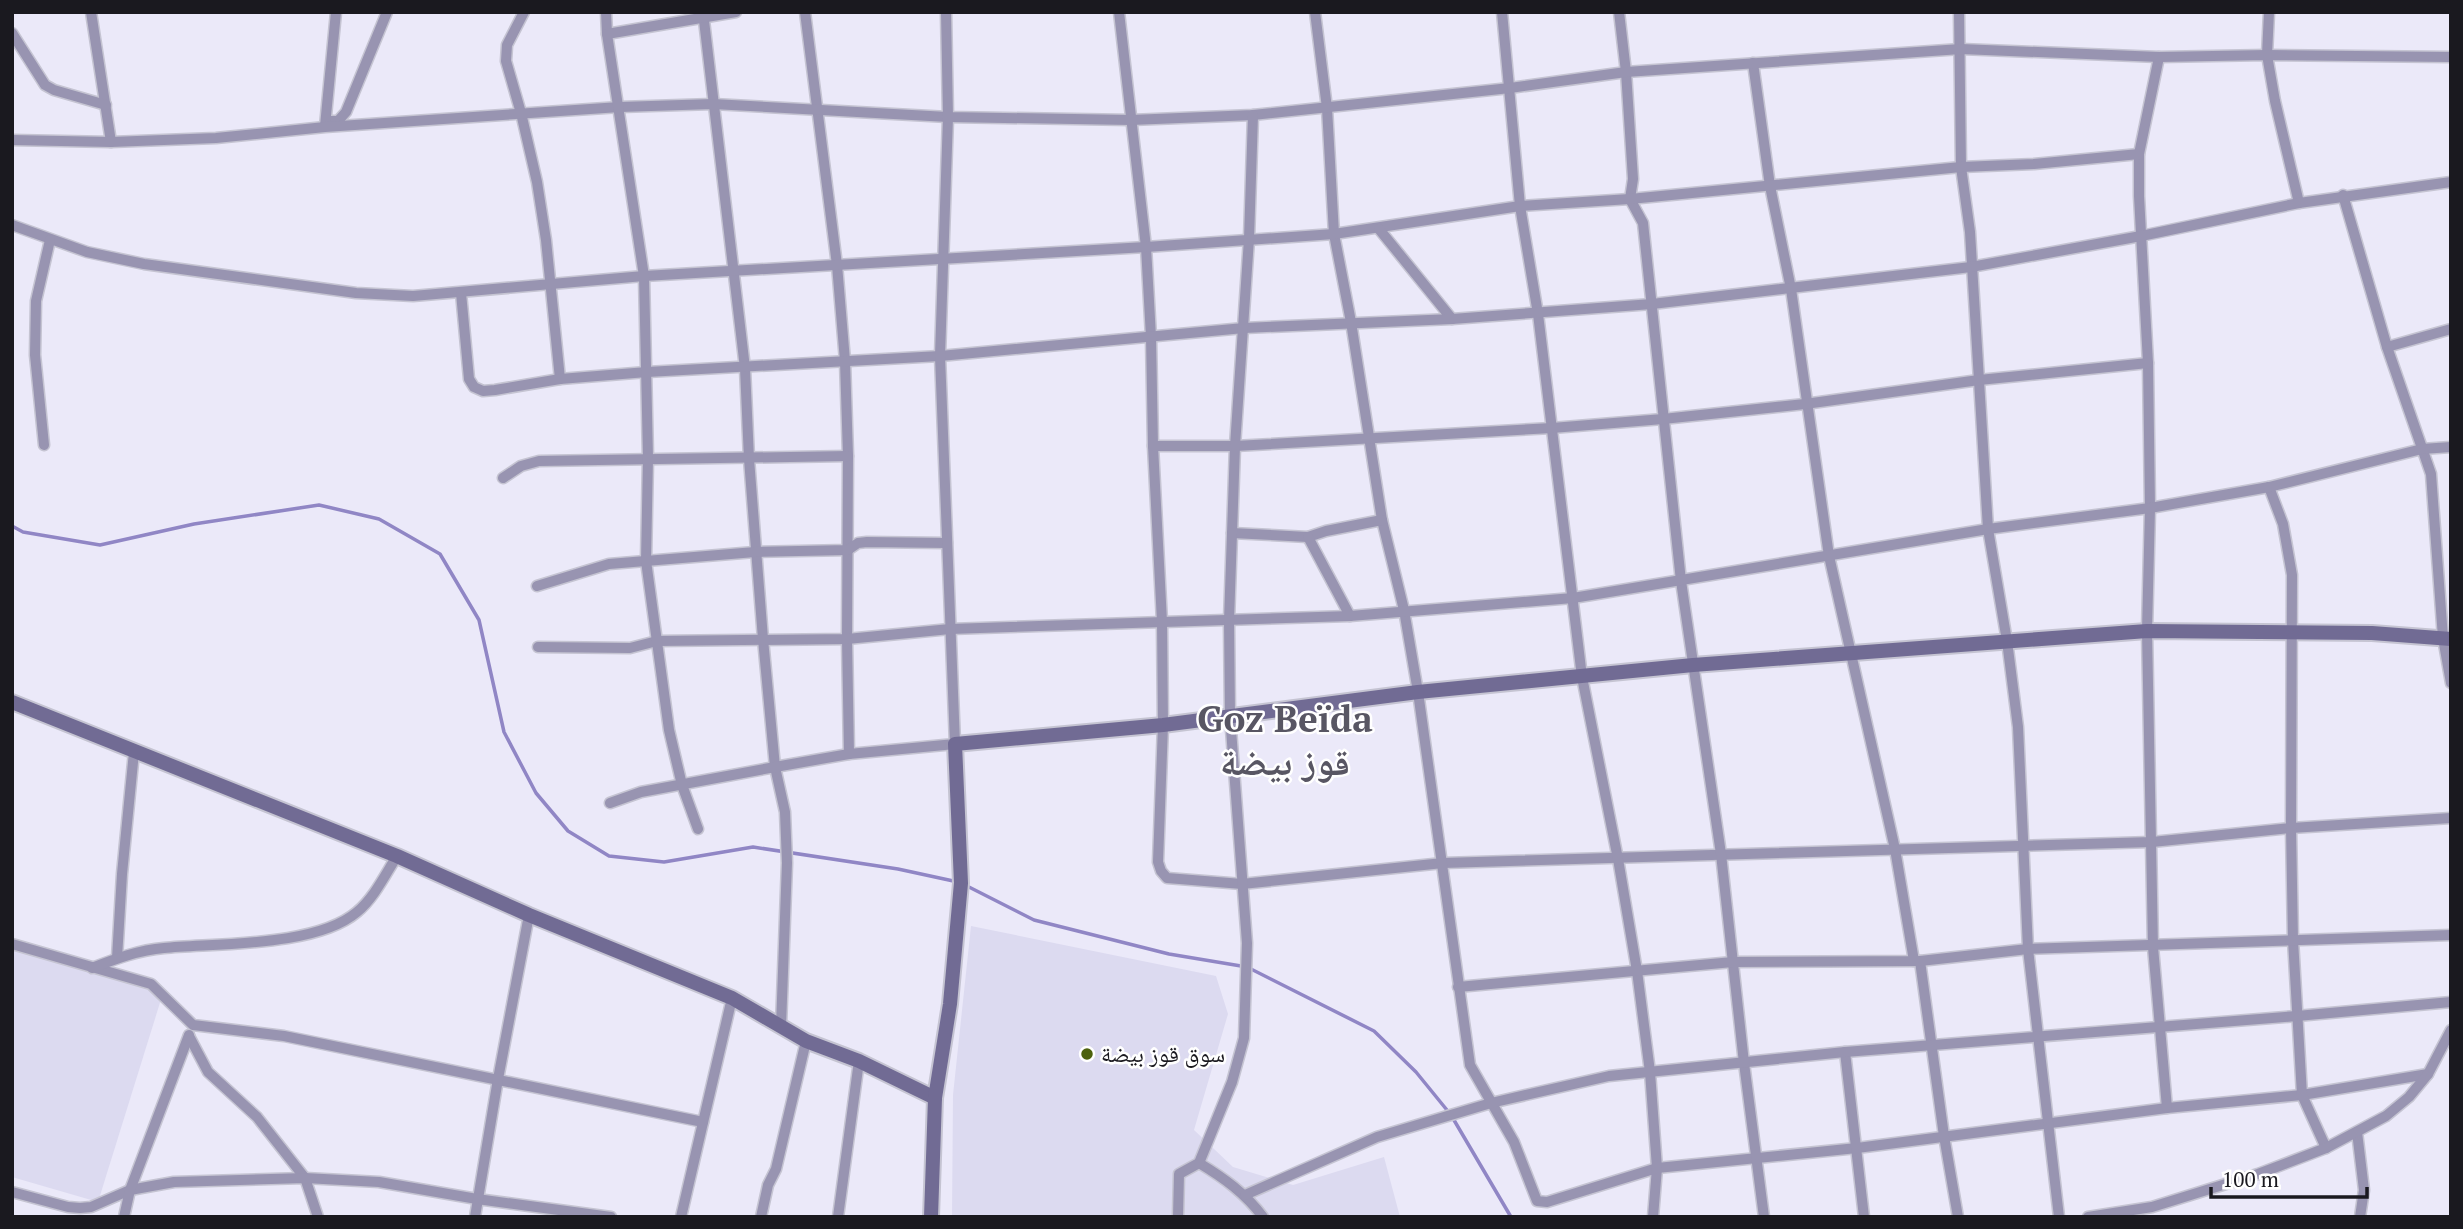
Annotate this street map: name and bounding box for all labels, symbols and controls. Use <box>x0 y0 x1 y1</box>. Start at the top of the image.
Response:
district label: Goz Beïda قوز بيضة <box>1197 694 1373 786</box>
place label: سوق قوز بيضة <box>1101 1038 1225 1069</box>
marker: سوق قوز بيضة <box>1079 1046 1095 1062</box>
scale bar <box>2211 1156 2367 1200</box>
text: 100 m <box>2222 1165 2279 1193</box>

